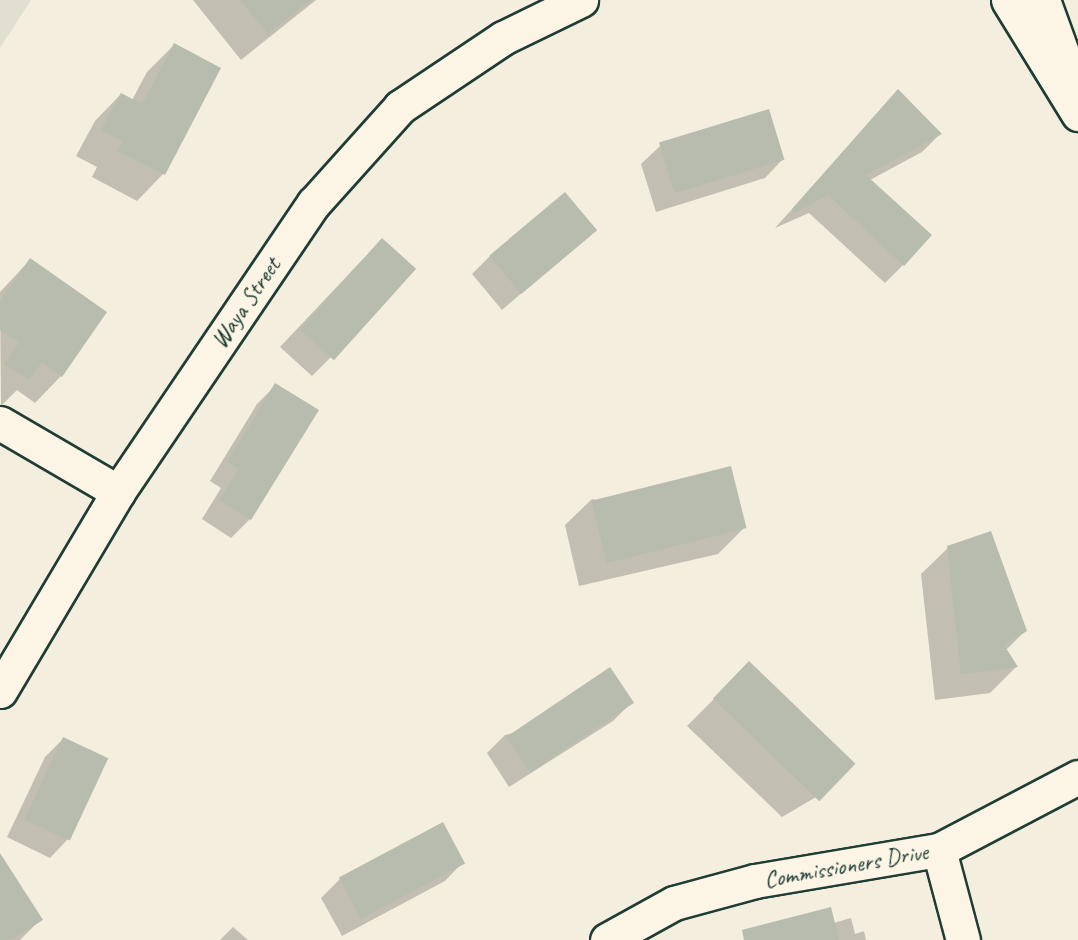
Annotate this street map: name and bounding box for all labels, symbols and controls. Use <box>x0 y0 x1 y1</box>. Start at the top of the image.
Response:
street label: Waya Street <box>205 252 287 354</box>
street label: Commissioners Drive <box>762 837 930 895</box>

